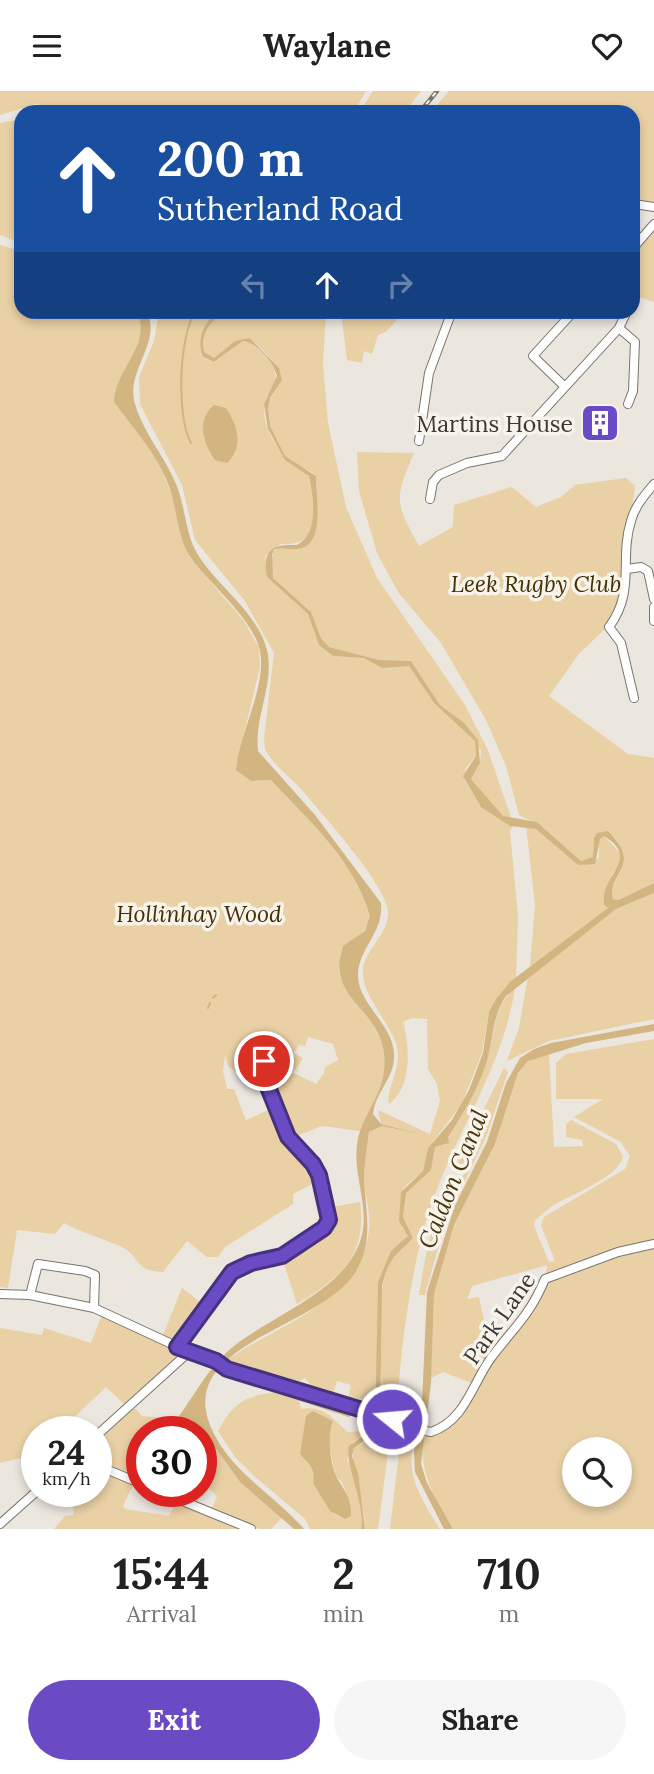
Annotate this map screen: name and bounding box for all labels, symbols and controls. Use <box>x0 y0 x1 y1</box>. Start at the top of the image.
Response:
text: Waylane <box>263 25 391 66</box>
icon: menu <box>28 27 66 65</box>
icon: heart <box>588 27 626 65</box>
text: 200 m <box>157 127 303 189</box>
icon: ahead <box>42 133 133 224</box>
text: Sutherland Road <box>157 188 403 229</box>
icon: left <box>235 266 273 304</box>
icon: ahead <box>308 266 346 304</box>
icon: right <box>381 266 419 304</box>
building icon: Martins House <box>579 402 621 444</box>
place label: Martins House <box>416 409 573 438</box>
park label: Leek Rugby Club <box>451 569 621 598</box>
park label: Hollinhay Wood <box>116 899 282 928</box>
pin <box>234 1031 294 1091</box>
icon: arrive <box>245 1042 283 1080</box>
water label: Caldon Canal <box>411 1105 495 1253</box>
street label: Park Lane <box>457 1266 541 1370</box>
position arrow <box>355 1382 429 1456</box>
speed limit sign: 30 <box>126 1416 217 1507</box>
text: 24 <box>48 1430 85 1475</box>
map controls <box>562 1437 632 1507</box>
button: search <box>562 1437 632 1507</box>
text: km/h <box>42 1467 91 1490</box>
text: 15:44 <box>113 1547 210 1601</box>
text: 2 <box>332 1547 355 1601</box>
text: 710 <box>477 1547 541 1601</box>
text: Arrival <box>126 1599 197 1628</box>
text: min <box>323 1599 364 1628</box>
text: m <box>499 1599 519 1628</box>
button: Exit <box>28 1680 320 1760</box>
button: Share <box>334 1680 626 1760</box>

